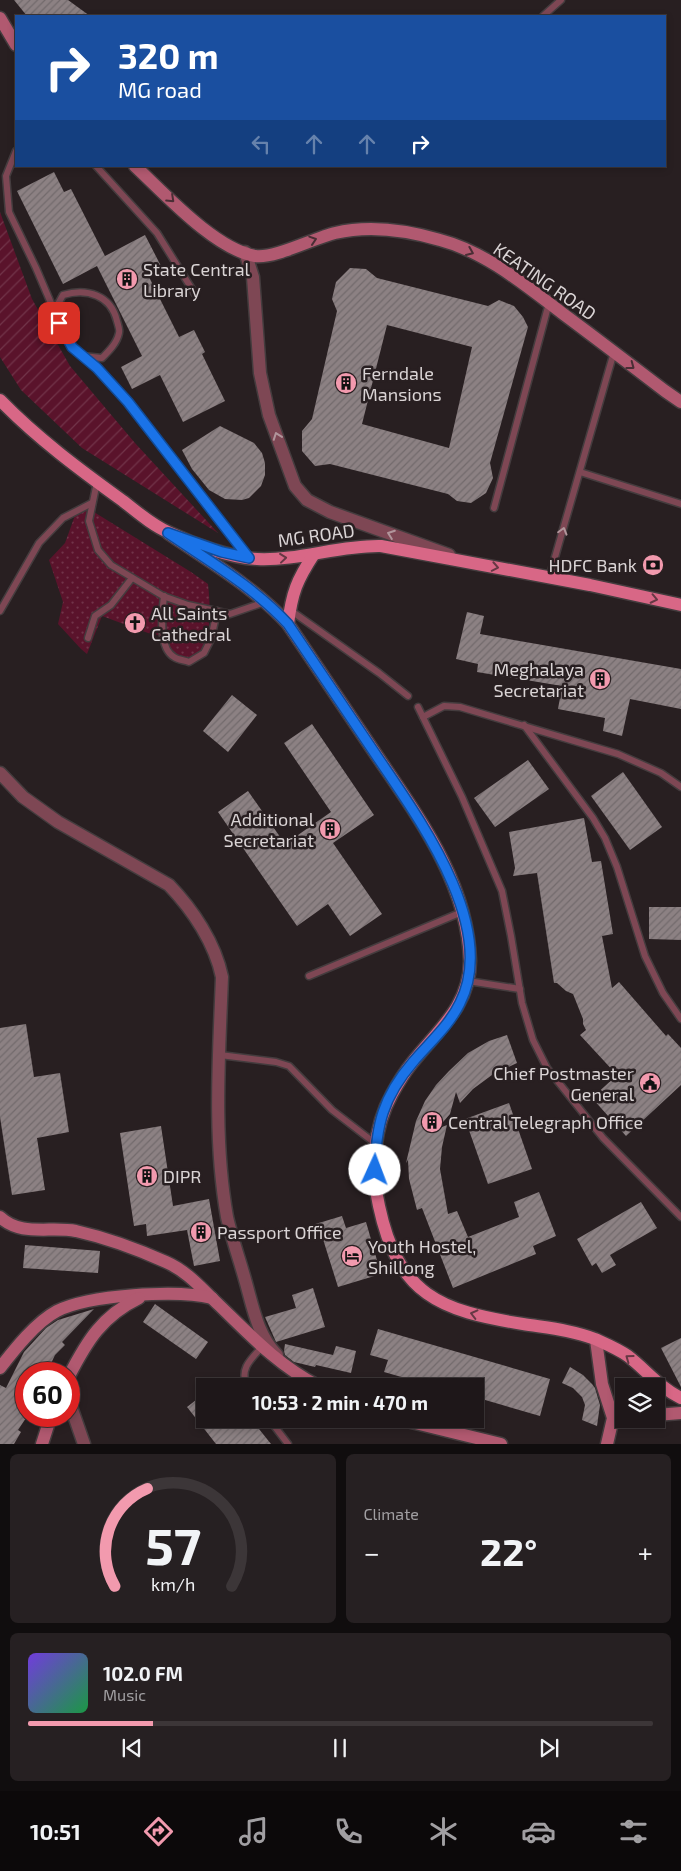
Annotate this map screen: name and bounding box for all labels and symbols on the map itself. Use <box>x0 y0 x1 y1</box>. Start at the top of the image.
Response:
one-way arrow <box>165 194 174 203</box>
one-way arrow <box>308 236 316 246</box>
street label: KEATING ROAD <box>489 238 601 324</box>
one-way arrow <box>465 246 474 256</box>
place label: State Central Library <box>143 258 251 301</box>
building icon: State Central Library <box>115 267 139 291</box>
pin <box>38 302 80 344</box>
one-way arrow <box>625 360 634 368</box>
place label: Ferndale Mansions <box>362 362 442 405</box>
building icon: Ferndale Mansions <box>334 371 358 395</box>
one-way arrow <box>273 432 283 440</box>
street label: MG ROAD <box>276 519 356 551</box>
one-way arrow <box>557 527 567 536</box>
one-way arrow <box>387 530 396 540</box>
one-way arrow <box>279 553 287 564</box>
bank icon: HDFC Bank <box>641 553 665 577</box>
place label: HDFC Bank <box>549 554 637 576</box>
one-way arrow <box>490 562 499 572</box>
one-way arrow <box>650 593 659 604</box>
place label: All Saints Cathedral <box>151 602 232 645</box>
church icon: All Saints Cathedral <box>123 611 147 635</box>
place label: Meghalaya Secretariat <box>494 658 584 701</box>
building icon: Meghalaya Secretariat <box>588 667 612 691</box>
place label: Additional Secretariat <box>224 808 315 851</box>
building icon: Additional Secretariat <box>318 817 342 841</box>
place label: Chief Postmaster General <box>493 1062 635 1105</box>
public building icon: Chief Postmaster General <box>638 1071 662 1095</box>
building icon: Central Telegraph Office <box>420 1110 444 1134</box>
place label: Central Telegraph Office <box>448 1111 643 1133</box>
position arrow <box>348 1143 400 1195</box>
building icon: DIPR <box>135 1164 159 1188</box>
place label: DIPR <box>163 1165 201 1187</box>
building icon: Passport Office <box>189 1220 213 1244</box>
place label: Passport Office <box>217 1221 342 1243</box>
place label: Youth Hostel, Shillong <box>368 1235 476 1278</box>
hotel icon: Youth Hostel, Shillong <box>340 1244 364 1268</box>
one-way arrow <box>470 1309 479 1320</box>
one-way arrow <box>626 1355 635 1363</box>
speed limit sign: 60 <box>15 1362 80 1427</box>

